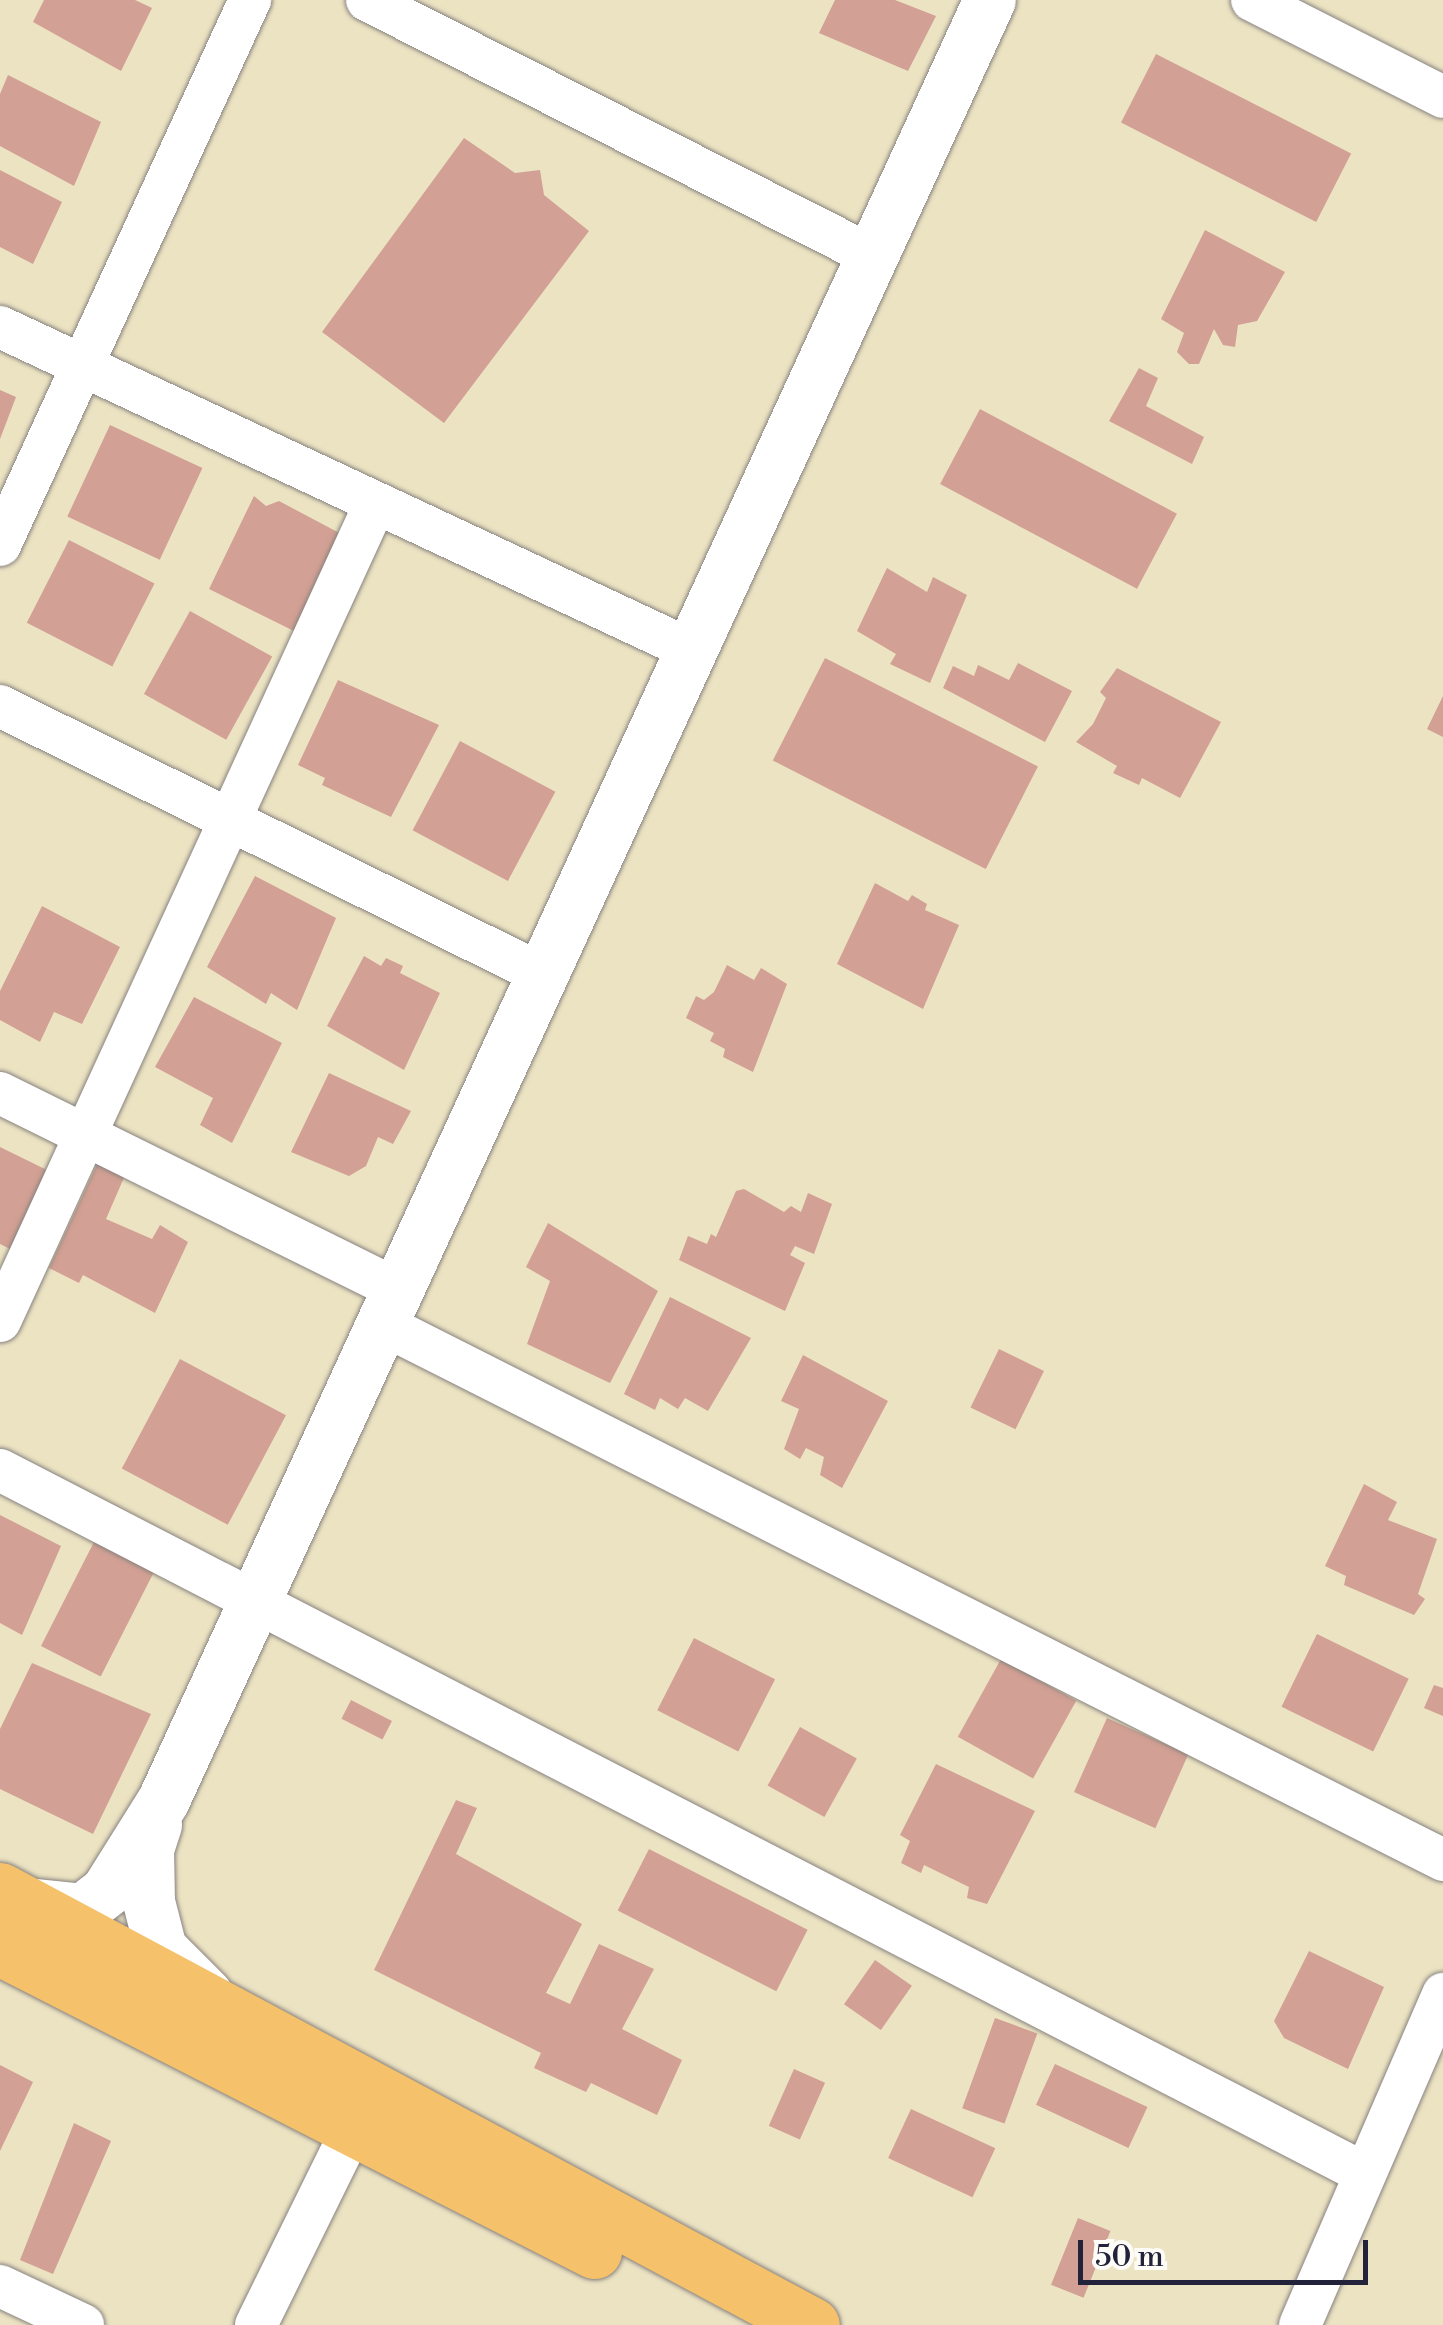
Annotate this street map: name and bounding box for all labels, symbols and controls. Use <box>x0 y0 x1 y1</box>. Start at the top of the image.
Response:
scale bar <box>1083 2220 1373 2282</box>
text: 50 m <box>1095 2238 1164 2276</box>

